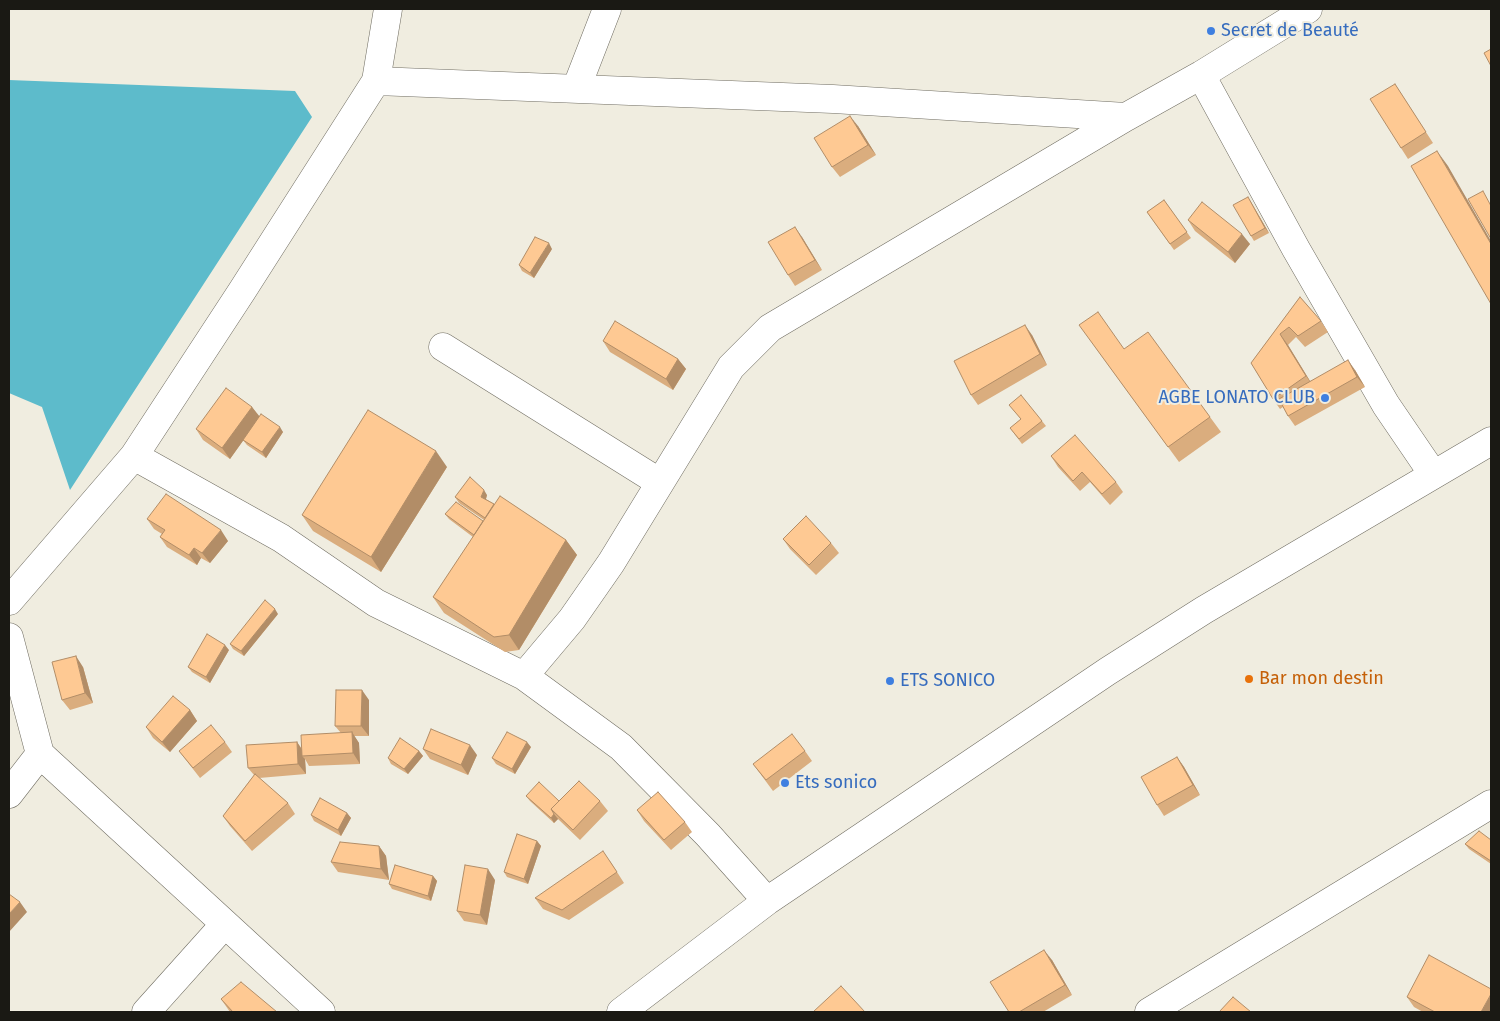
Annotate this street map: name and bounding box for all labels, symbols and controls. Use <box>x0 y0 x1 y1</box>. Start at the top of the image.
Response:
place label: Secret de Beauté <box>1221 20 1359 42</box>
marker: Secret de Beauté <box>1205 25 1217 37</box>
place label: AGBE LONATO CLUB <box>1158 387 1315 409</box>
marker: AGBE LONATO CLUB <box>1319 392 1331 404</box>
place label: Bar mon destin <box>1259 668 1384 690</box>
place label: ETS SONICO <box>900 670 995 692</box>
marker: Bar mon destin <box>1243 673 1255 685</box>
marker: ETS SONICO <box>884 675 896 687</box>
place label: Ets sonico <box>795 772 877 794</box>
marker: Ets sonico <box>779 777 791 789</box>

